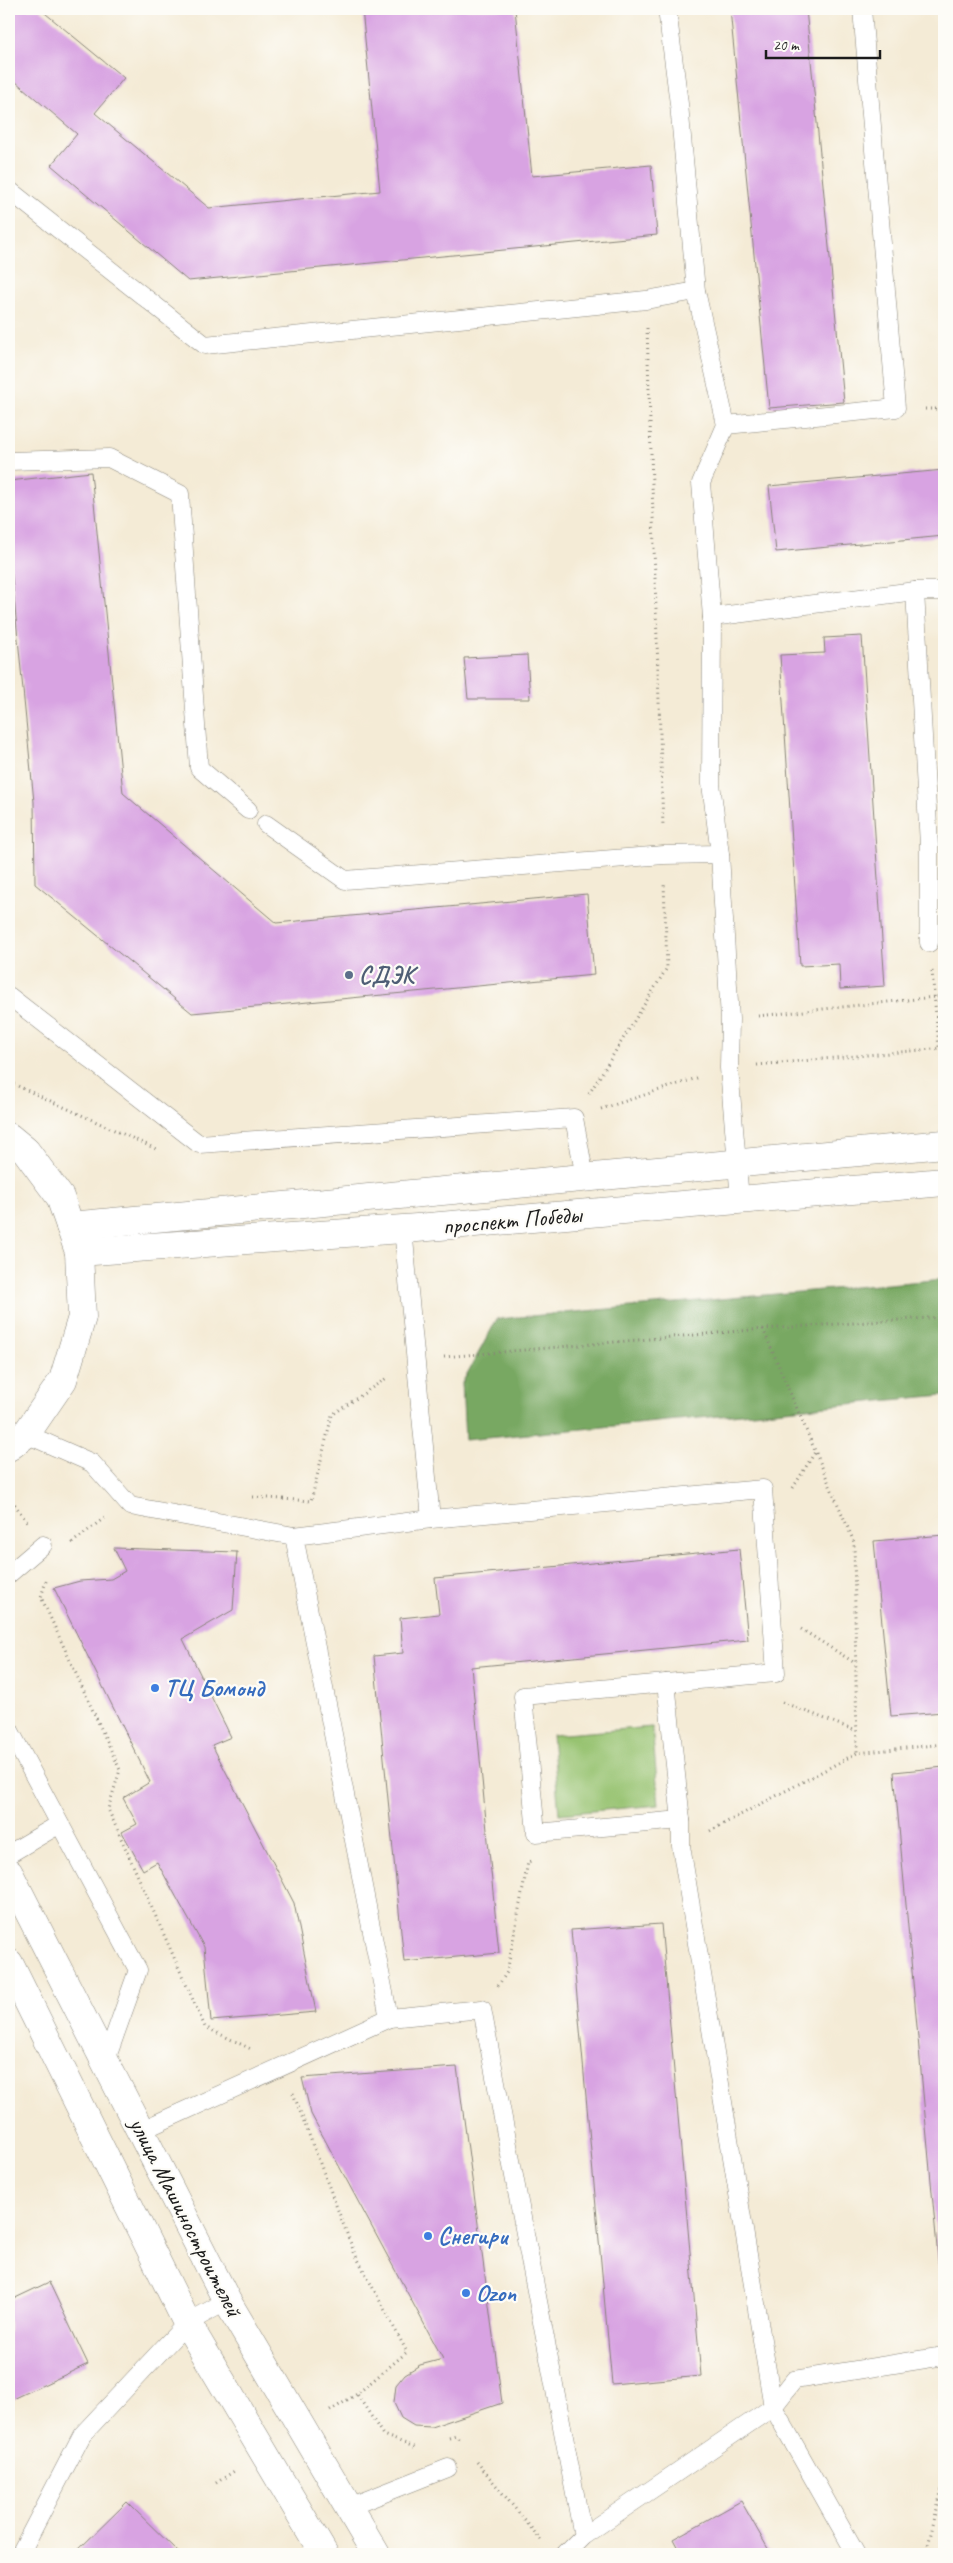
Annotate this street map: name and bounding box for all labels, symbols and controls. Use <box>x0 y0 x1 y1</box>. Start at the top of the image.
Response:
scale bar <box>766 28 879 60</box>
text: 20 m <box>773 36 800 55</box>
place label: СДЭК <box>359 960 419 990</box>
marker: СДЭК <box>343 969 355 981</box>
street label: проспект Победы <box>441 1199 585 1241</box>
place label: ТЦ Бомонд <box>165 1673 266 1703</box>
marker: ТЦ Бомонд <box>149 1682 161 1694</box>
street label: улица Машиностроителей <box>122 2111 250 2323</box>
place label: Снегири <box>438 2221 510 2251</box>
marker: Снегири <box>422 2230 434 2242</box>
place label: Ozon <box>476 2278 517 2308</box>
marker: Ozon <box>460 2287 472 2299</box>

